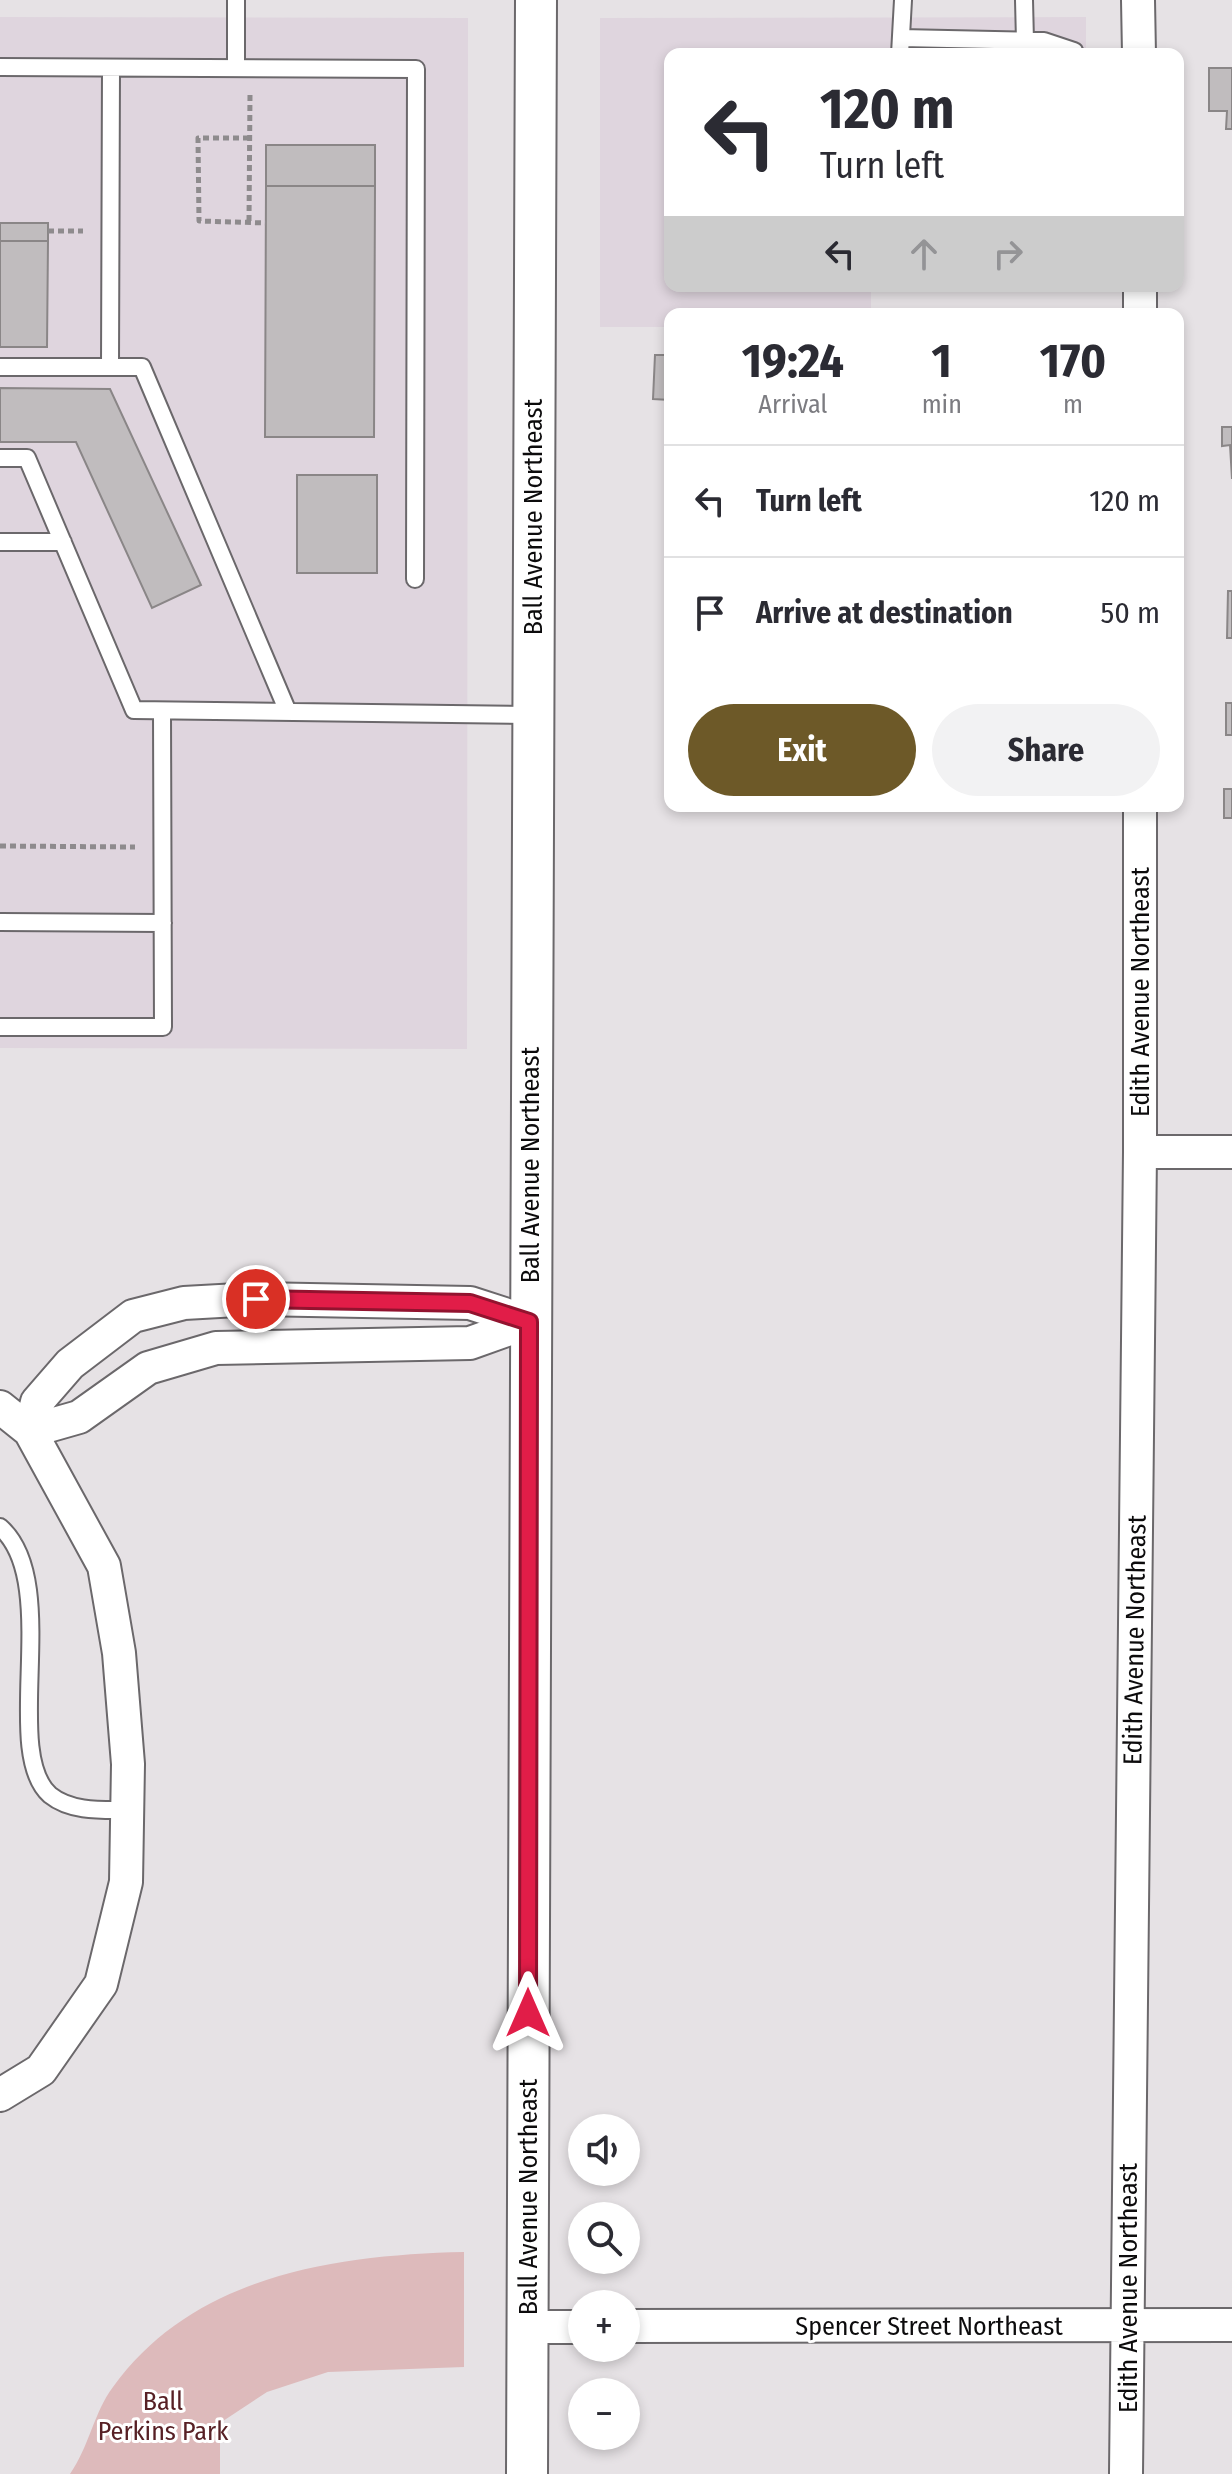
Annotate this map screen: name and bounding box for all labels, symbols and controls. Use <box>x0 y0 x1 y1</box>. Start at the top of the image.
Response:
text: 120 m <box>820 76 955 143</box>
icon: left <box>688 80 792 184</box>
text: Turn left <box>820 144 944 188</box>
icon: left <box>818 232 862 276</box>
icon: ahead <box>902 232 946 276</box>
icon: right <box>986 232 1030 276</box>
text: 19:24 <box>742 332 844 390</box>
text: 1 <box>932 332 952 390</box>
text: 170 <box>1040 332 1106 390</box>
text: Arrival <box>758 389 827 420</box>
text: min <box>922 389 962 420</box>
text: m <box>1063 389 1083 420</box>
street label: Ball Avenue Northeast <box>518 398 549 635</box>
icon: left <box>688 479 732 523</box>
text: Turn left <box>756 483 862 519</box>
text: 120 m <box>1089 483 1160 519</box>
icon: arrive <box>688 591 732 635</box>
text: Arrive at destination <box>756 595 1013 631</box>
text: 50 m <box>1100 595 1160 631</box>
button: Exit <box>688 704 916 796</box>
button: Share <box>932 704 1160 796</box>
street label: Edith Avenue Northeast <box>1125 866 1156 1117</box>
street label: Ball Avenue Northeast <box>515 1046 546 1283</box>
pin <box>222 1265 290 1333</box>
icon: arrive <box>234 1277 278 1321</box>
street label: Edith Avenue Northeast <box>1117 1514 1153 1765</box>
position arrow <box>486 1971 570 2055</box>
street label: Ball Avenue Northeast <box>513 2078 544 2315</box>
map controls <box>568 2114 640 2450</box>
button: sound <box>568 2114 640 2186</box>
street label: Edith Avenue Northeast <box>1113 2162 1144 2413</box>
button: search <box>568 2202 640 2274</box>
button: + <box>568 2290 640 2362</box>
street label: Spencer Street Northeast <box>795 2311 1063 2342</box>
button: − <box>568 2378 640 2450</box>
park label: Ball Perkins Park <box>98 2386 229 2447</box>

